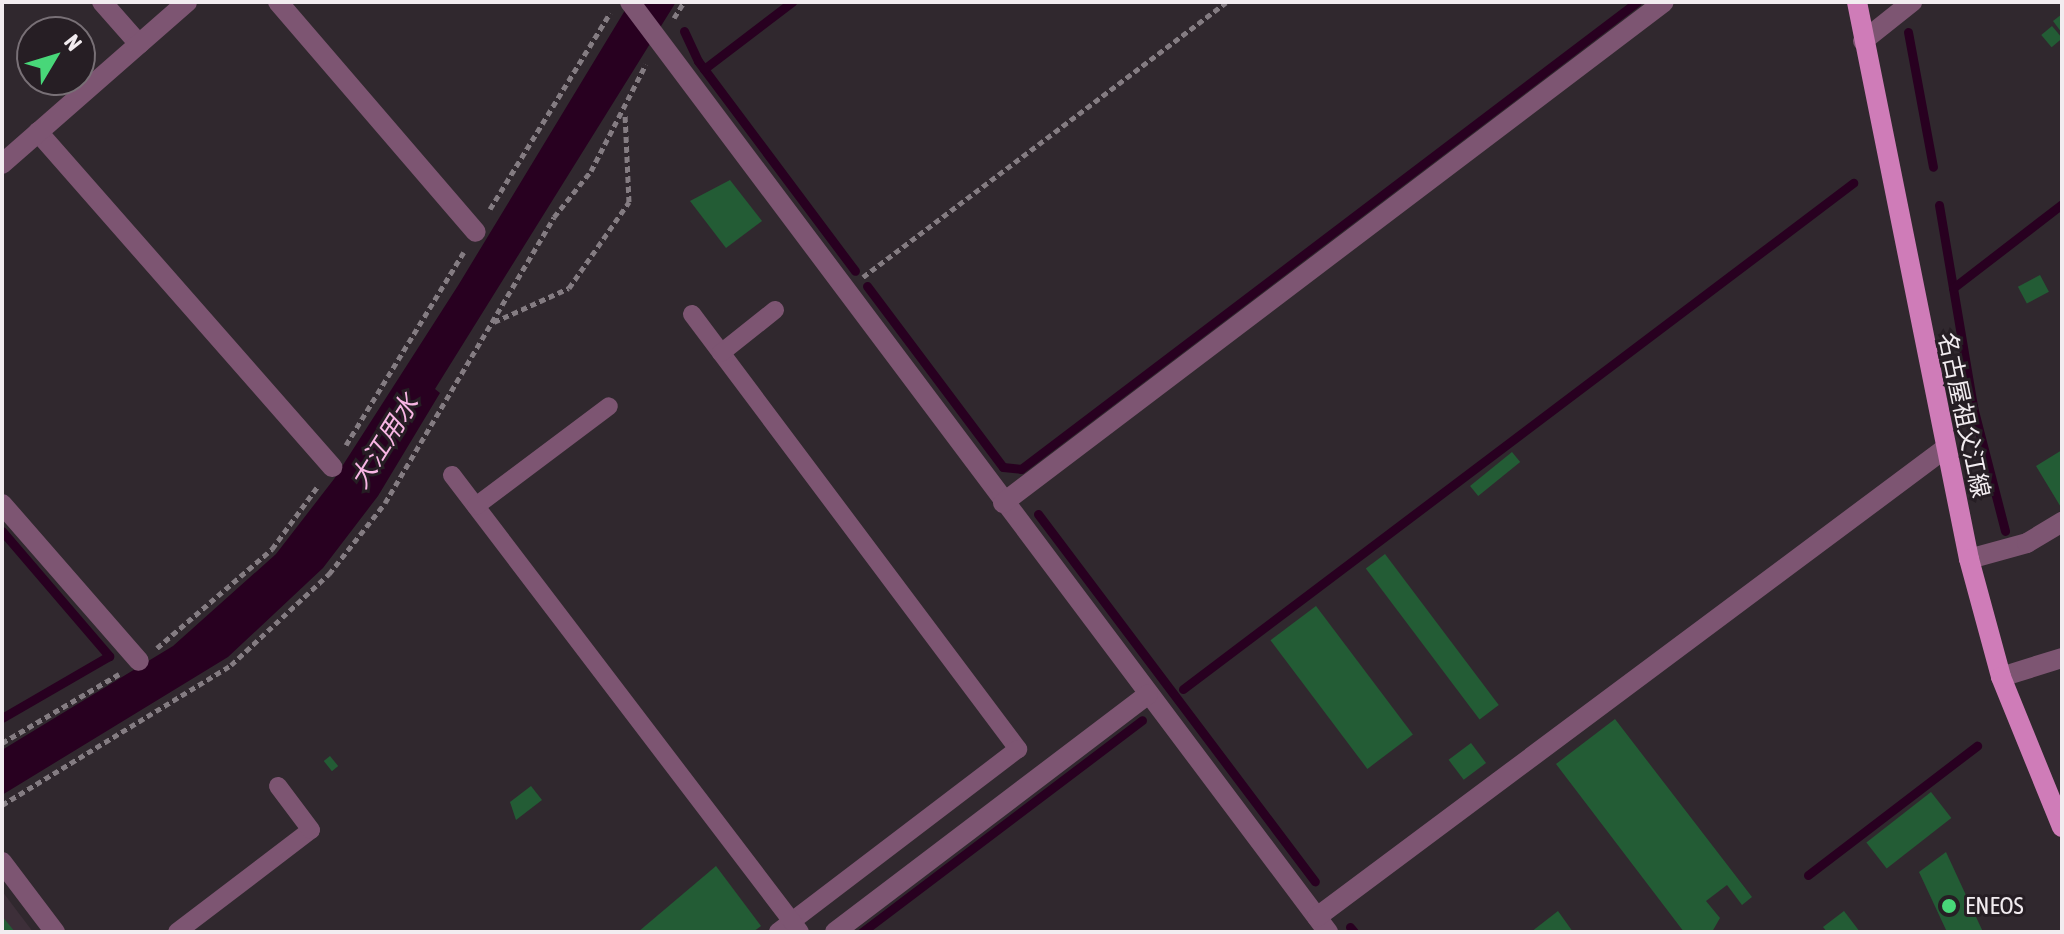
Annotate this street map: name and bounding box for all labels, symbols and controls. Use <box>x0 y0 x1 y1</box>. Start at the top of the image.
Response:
north arrow <box>16 16 96 96</box>
text: N <box>59 29 88 56</box>
street label: 名古屋祖父江線 <box>1932 330 1996 500</box>
water label: 大江用水 <box>344 390 426 494</box>
place label: ENEOS <box>1965 892 2024 920</box>
marker: ENEOS <box>1940 897 1958 915</box>

